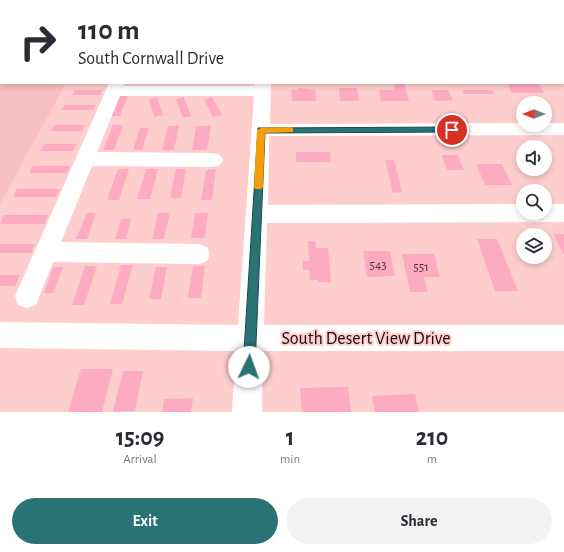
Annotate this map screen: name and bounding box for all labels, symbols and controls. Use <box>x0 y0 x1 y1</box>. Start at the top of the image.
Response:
icon: right <box>12 16 64 68</box>
text: 110 m <box>78 17 140 45</box>
text: South Cornwall Drive <box>78 50 224 68</box>
north arrow <box>516 96 552 132</box>
map controls <box>516 96 552 264</box>
pin <box>435 113 469 147</box>
icon: arrive <box>441 119 463 141</box>
button: sound <box>516 140 552 176</box>
button: search <box>516 184 552 220</box>
button: layers <box>516 228 552 264</box>
house number: 543 <box>369 259 387 272</box>
house number: 551 <box>413 261 429 274</box>
street label: South Desert View Drive <box>282 330 450 348</box>
position arrow <box>228 346 270 388</box>
text: 15:09 <box>116 426 164 450</box>
text: 1 <box>286 426 294 450</box>
text: 210 <box>416 426 448 450</box>
text: Arrival <box>123 453 157 466</box>
text: min <box>280 453 300 466</box>
text: m <box>427 453 437 466</box>
button: Exit <box>12 498 278 544</box>
button: Share <box>286 498 552 544</box>

